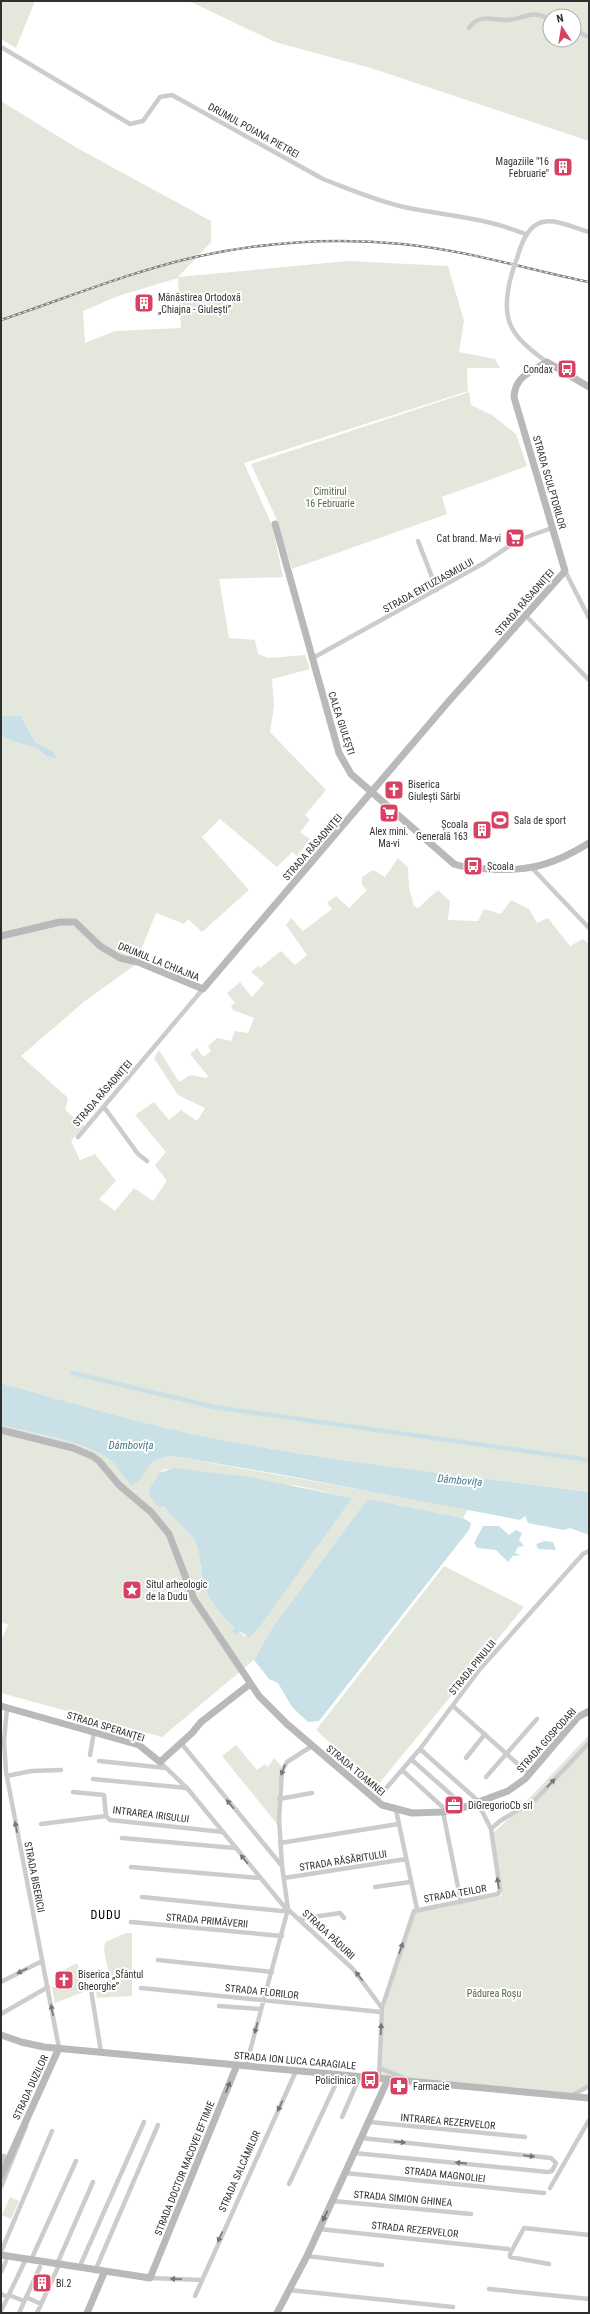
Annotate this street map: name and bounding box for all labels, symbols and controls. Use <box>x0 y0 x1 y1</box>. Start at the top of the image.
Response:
north arrow <box>542 8 582 48</box>
text: N <box>555 12 565 26</box>
street label: DRUMUL POIANA PIETREI <box>206 101 301 160</box>
place label: Magaziile "16 Februarie" <box>496 156 549 179</box>
building icon: Magaziile "16 Februarie" <box>552 156 574 178</box>
building icon: Mănăstirea Ortodoxă „Chiajna - Giulești” <box>133 292 155 314</box>
place label: Mănăstirea Ortodoxă „Chiajna - Giulești” <box>158 292 241 316</box>
bus stop icon: Condax <box>556 358 578 380</box>
place label: Condax <box>523 364 554 375</box>
street label: STRADA SCULPTORILOR <box>531 434 568 531</box>
park label: Cimitirul 16 Februarie <box>305 486 355 509</box>
supermarket icon: Cat brand. Ma-vi <box>504 527 526 549</box>
place label: Cat brand. Ma-vi <box>437 533 501 544</box>
street label: STRADA ENTUZIASMULUI <box>381 556 475 615</box>
street label: STRADA RĂSADNIȚEI <box>492 566 557 638</box>
street label: CALEA GIULEȘTI <box>325 690 357 756</box>
church icon: Biserica Giulești Sârbi <box>383 779 405 801</box>
place label: Biserica Giulești Sârbi <box>408 779 460 803</box>
supermarket icon: Alex mini. Ma-vi <box>378 802 400 824</box>
sports icon: Sala de sport <box>489 809 511 831</box>
street label: STRADA RĂSADNIȚEI <box>280 811 345 883</box>
place label: Sala de sport <box>514 815 566 826</box>
place label: Școala Generală 163 <box>416 819 468 842</box>
building icon: Școala Generală 163 <box>471 819 493 841</box>
place label: Alex mini. Ma-vi <box>369 826 409 849</box>
bus stop icon: Școala <box>462 855 484 877</box>
place label: Școala <box>487 861 514 873</box>
street label: DRUMUL LA CHIAJNA <box>116 940 201 983</box>
street label: STRADA RĂSADNIȚEI <box>70 1057 135 1129</box>
water label: Dâmbovița <box>108 1439 154 1452</box>
water label: Dâmbovița <box>437 1472 483 1489</box>
place icon: Situl arheologic de la Dudu <box>121 1579 143 1601</box>
place label: Situl arheologic de la Dudu <box>146 1579 208 1602</box>
street label: STRADA PINULUI <box>447 1638 498 1697</box>
street label: STRADA GOSPODARI <box>515 1706 578 1775</box>
street label: STRADA SPERANȚEI <box>65 1709 146 1744</box>
street label: STRADA TOAMNEI <box>324 1743 387 1798</box>
one-way arrow <box>280 1765 286 1777</box>
one-way arrow <box>546 1778 556 1788</box>
office icon: DiGregorioCb srl <box>443 1794 465 1816</box>
one-way arrow <box>226 1798 235 1809</box>
place label: DiGregorioCb srl <box>468 1800 533 1811</box>
street label: INTRAREA IRISULUI <box>112 1804 190 1825</box>
one-way arrow <box>13 1821 19 1833</box>
street label: STRADA BISERICII <box>22 1841 47 1913</box>
street label: STRADA RĂSĂRITULUI <box>298 1847 388 1873</box>
one-way arrow <box>240 1854 249 1864</box>
one-way arrow <box>495 1877 501 1889</box>
street label: STRADA TEILOR <box>423 1882 488 1904</box>
street label: STRADA PĂDURII <box>300 1907 358 1961</box>
district label: DUDU <box>90 1908 122 1922</box>
street label: STRADA PRIMĂVERII <box>165 1910 249 1930</box>
one-way arrow <box>398 1942 404 1954</box>
one-way arrow <box>16 1968 27 1975</box>
church icon: Biserica „Sfântul Gheorghe” <box>53 1969 75 1991</box>
place label: Biserica „Sfântul Gheorghe” <box>78 1969 143 1992</box>
one-way arrow <box>355 1971 364 1982</box>
street label: STRADA FLORILOR <box>225 1982 300 2001</box>
park label: Pădurea Roșu <box>467 1988 521 2000</box>
one-way arrow <box>49 2004 55 2016</box>
one-way arrow <box>253 2022 259 2034</box>
one-way arrow <box>377 2023 384 2035</box>
street label: STRADA ION LUCA CARAGIALE <box>233 2050 356 2071</box>
street label: STRADA DUZILOR <box>11 2053 51 2121</box>
bus stop icon: Policlinica <box>359 2069 381 2091</box>
place label: Policlinica <box>315 2075 356 2086</box>
pharmacy icon: Farmacie <box>388 2075 410 2097</box>
one-way arrow <box>226 2080 232 2092</box>
place label: Farmacie <box>413 2081 450 2092</box>
street label: STRADA DOCTOR MACOVEI EFTIMIE <box>152 2099 217 2237</box>
one-way arrow <box>277 2101 283 2112</box>
street label: INTRAREA REZERVELOR <box>400 2112 497 2131</box>
street label: STRADA SALCÂMILOR <box>216 2128 263 2214</box>
one-way arrow <box>394 2139 406 2145</box>
one-way arrow <box>523 2153 535 2159</box>
one-way arrow <box>455 2160 467 2167</box>
street label: STRADA MAGNOLIEI <box>404 2165 486 2184</box>
street label: STRADA SIMION GHINEA <box>353 2189 453 2208</box>
one-way arrow <box>322 2211 328 2222</box>
street label: STRADA REZERVELOR <box>371 2219 460 2240</box>
one-way arrow <box>217 2232 223 2244</box>
building icon: Bl.2 <box>31 2272 53 2294</box>
one-way arrow <box>169 2276 182 2282</box>
place label: Bl.2 <box>56 2278 71 2289</box>

